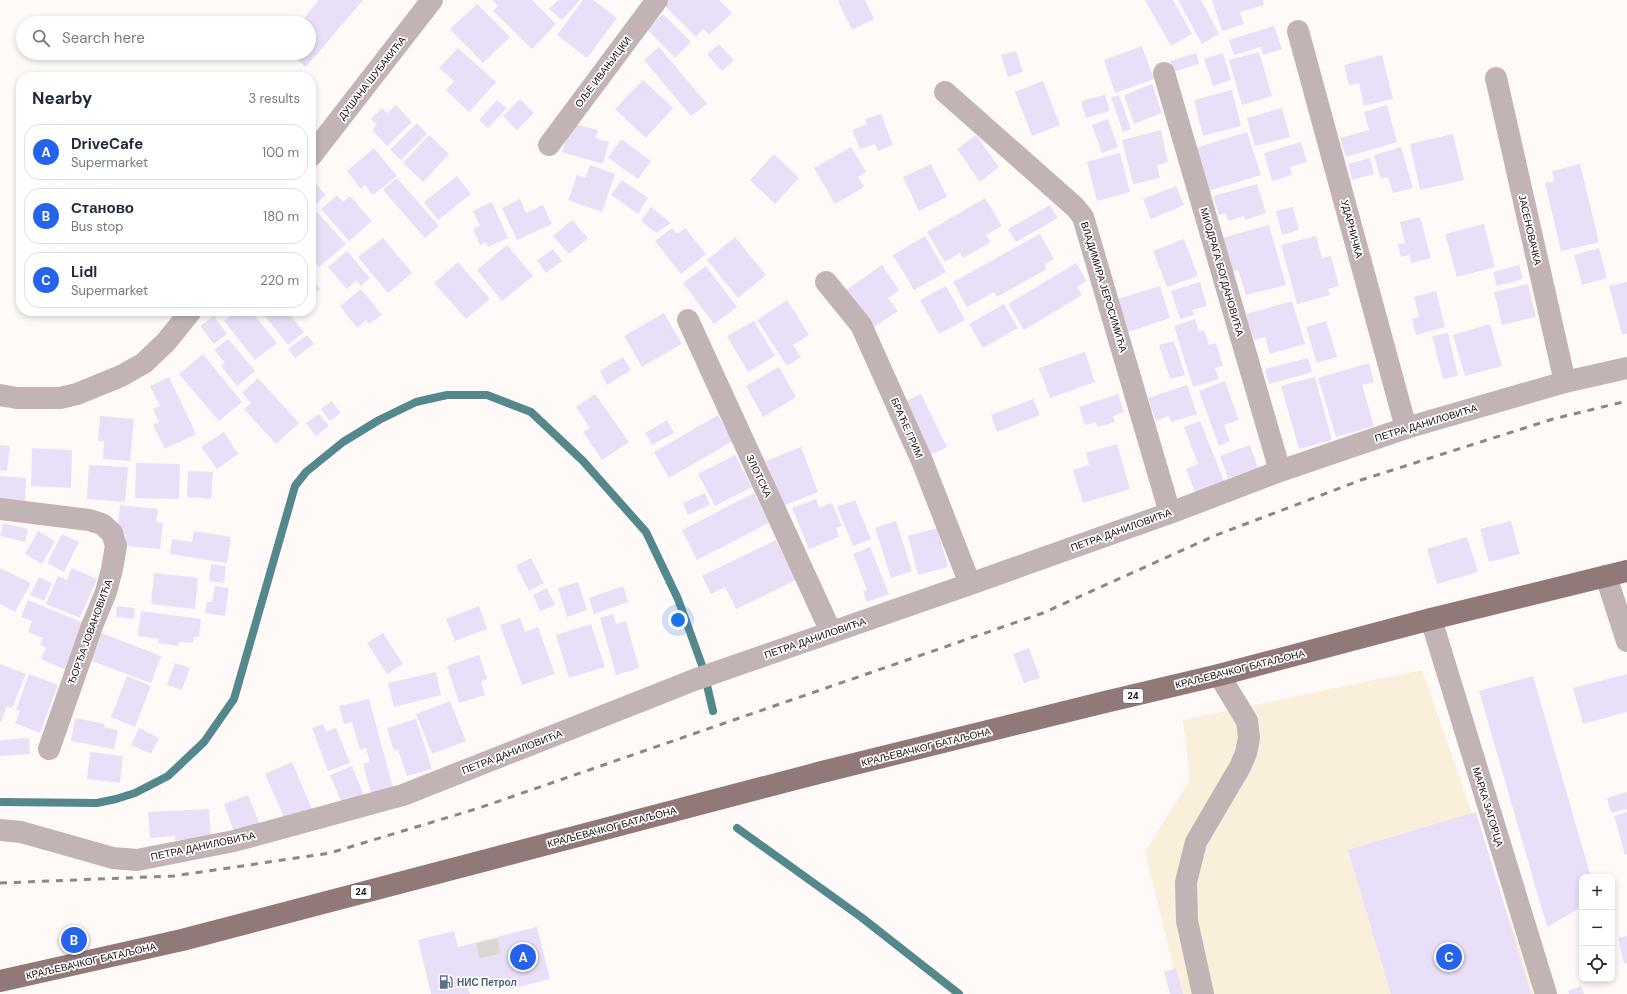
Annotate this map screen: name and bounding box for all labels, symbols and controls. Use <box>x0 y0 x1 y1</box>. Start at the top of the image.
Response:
search box <box>16 16 316 60</box>
icon: search <box>30 27 52 49</box>
text: Search here <box>62 28 145 48</box>
street label: ДУШАНА ШУБАКИЋА <box>335 33 409 122</box>
street label: ОЉЕ ИВАЊИЦКИ <box>572 34 634 110</box>
text: Nearby <box>32 87 92 109</box>
text: 3 results <box>248 90 300 107</box>
text: DriveCafe <box>71 134 143 154</box>
text: A <box>41 144 51 161</box>
text: 100 m <box>262 144 299 161</box>
text: Supermarket <box>71 154 148 171</box>
street label: ЈАСЕНОВАЧКА <box>1516 194 1544 267</box>
text: Станово <box>71 198 134 218</box>
street label: УДАРНИЧКА <box>1338 199 1366 260</box>
street label: МИОДРАГА БОГДАНОВИЋА <box>1197 206 1247 338</box>
text: B <box>42 208 50 225</box>
text: 180 m <box>263 208 299 225</box>
text: Bus stop <box>71 218 123 235</box>
street label: ВЛАДИМИРА ЈЕРОСИМИЋА <box>1078 220 1130 354</box>
text: Lidl <box>71 262 97 282</box>
text: C <box>41 272 51 289</box>
text: 220 m <box>260 272 299 289</box>
text: Supermarket <box>71 282 148 299</box>
street label: БРАЋЕ ГРИМ <box>888 396 926 460</box>
street label: ПЕТРА ДАНИЛОВИЋА <box>1373 401 1479 445</box>
street label: ЗЛОТСКА <box>743 452 775 500</box>
street label: ПЕТРА ДАНИЛОВИЋА <box>1069 506 1174 554</box>
street label: ЂОРЂА ЈОВАНОВИЋА <box>65 577 115 686</box>
your location <box>668 610 688 630</box>
street label: ПЕТРА ДАНИЛОВИЋА <box>763 614 868 661</box>
street label: КРАЉЕВАЧКОГ БАТАЉОНА <box>1174 647 1306 691</box>
road number: 24 <box>1123 689 1143 703</box>
street label: КРАЉЕВАЧКОГ БАТАЉОНА <box>860 725 992 769</box>
street label: ПЕТРА ДАНИЛОВИЋА <box>460 727 564 777</box>
street label: МАРКА ЗАГОРЦА <box>1470 765 1506 849</box>
street label: КРАЉЕВАЧКОГ БАТАЉОНА <box>546 803 678 851</box>
street label: ПЕТРА ДАНИЛОВИЋА <box>150 828 257 863</box>
map controls <box>1579 874 1615 982</box>
button: + <box>1579 874 1615 910</box>
road number: 24 <box>351 885 371 899</box>
button: − <box>1579 910 1615 946</box>
pin: B <box>61 925 87 955</box>
street label: КРАЉЕВАЧКОГ БАТАЉОНА <box>25 940 158 982</box>
pin: A <box>510 942 536 972</box>
pin: C <box>1436 942 1462 972</box>
button: locate <box>1579 946 1615 982</box>
fuel station icon: НИС Петрол <box>438 974 454 990</box>
place label: НИС Петрол <box>457 976 517 989</box>

